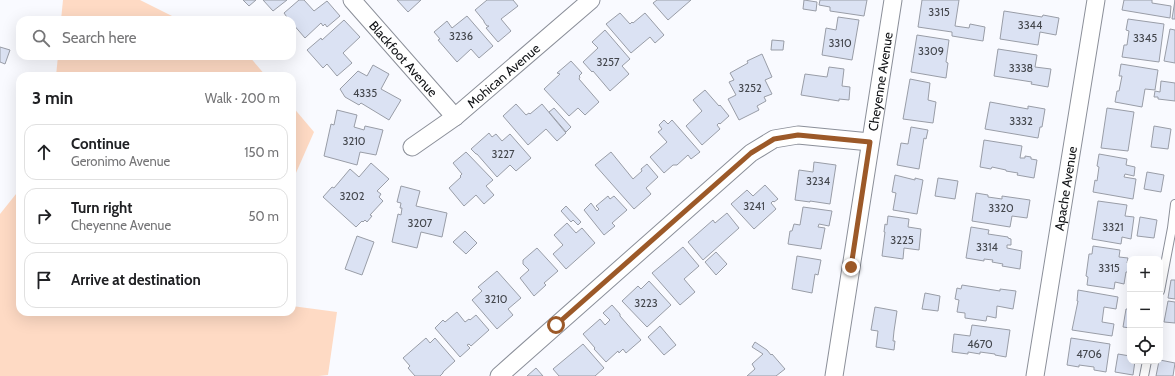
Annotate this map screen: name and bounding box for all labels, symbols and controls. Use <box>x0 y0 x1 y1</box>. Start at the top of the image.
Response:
house number: 3315 <box>928 5 950 19</box>
search box <box>16 16 296 60</box>
street label: Blackfoot Avenue <box>366 17 441 100</box>
house number: 3344 <box>1018 18 1043 32</box>
icon: search <box>30 27 52 49</box>
text: Search here <box>62 29 137 47</box>
house number: 3236 <box>449 29 473 43</box>
street label: Cheyenne Avenue <box>865 31 896 132</box>
house number: 3345 <box>1133 31 1157 45</box>
house number: 3310 <box>828 36 852 50</box>
street label: Mohican Avenue <box>463 40 543 111</box>
house number: 3309 <box>918 44 944 58</box>
house number: 3257 <box>596 55 620 69</box>
house number: 3338 <box>1009 61 1033 75</box>
house number: 3252 <box>738 81 762 95</box>
house number: 4335 <box>353 86 377 100</box>
text: 3 min <box>32 88 73 108</box>
text: Walk · 200 m <box>205 90 280 106</box>
house number: 3332 <box>1009 114 1033 128</box>
house number: 3210 <box>343 134 366 148</box>
text: Continue <box>71 135 130 153</box>
icon: ahead <box>33 141 55 163</box>
text: 150 m <box>244 144 279 160</box>
street label: Apache Avenue <box>1051 145 1080 232</box>
house number: 3227 <box>491 147 515 161</box>
text: Geronimo Avenue <box>71 153 170 169</box>
house number: 3234 <box>806 174 831 188</box>
house number: 3202 <box>339 189 365 203</box>
text: Turn right <box>71 199 132 217</box>
house number: 3241 <box>743 199 765 213</box>
house number: 3320 <box>988 201 1014 215</box>
icon: right <box>33 205 55 227</box>
text: 50 m <box>249 208 279 224</box>
house number: 3207 <box>408 216 433 230</box>
text: Cheyenne Avenue <box>71 217 171 233</box>
house number: 3321 <box>1102 220 1124 234</box>
house number: 3225 <box>890 233 914 247</box>
house number: 3314 <box>976 240 999 254</box>
map controls <box>1127 256 1163 364</box>
button: + <box>1127 256 1163 292</box>
route end <box>842 258 860 276</box>
house number: 3315 <box>1098 261 1120 275</box>
icon: arrive <box>33 269 55 291</box>
text: Arrive at destination <box>71 271 201 289</box>
house number: 3210 <box>485 292 508 306</box>
button: − <box>1127 292 1163 328</box>
house number: 3223 <box>634 296 658 310</box>
route start <box>547 316 565 334</box>
button: locate <box>1127 328 1163 364</box>
house number: 4670 <box>967 337 993 351</box>
house number: 4706 <box>1076 347 1102 361</box>

